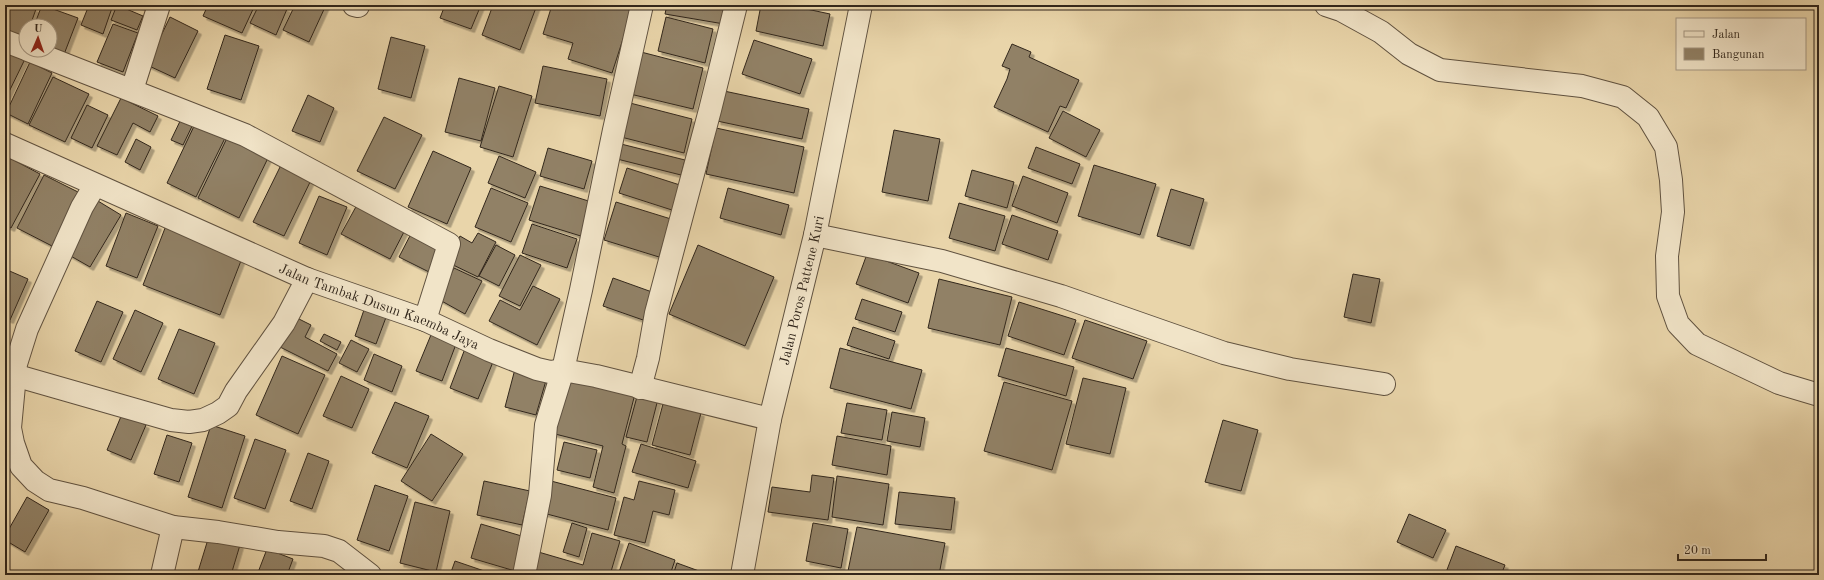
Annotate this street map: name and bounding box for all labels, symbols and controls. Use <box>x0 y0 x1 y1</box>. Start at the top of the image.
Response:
north arrow <box>18 18 58 58</box>
legend <box>1676 18 1806 70</box>
text: U <box>34 24 43 35</box>
text: Jalan <box>1712 29 1741 41</box>
text: Bangunan <box>1712 49 1765 61</box>
street label: Jalan Poros Pattene Kuri <box>778 215 827 366</box>
street label: Jalan Tambak Dusun Kaemba Jaya <box>277 261 481 352</box>
scale bar <box>1678 536 1766 562</box>
text: 20 m <box>1684 545 1711 557</box>

